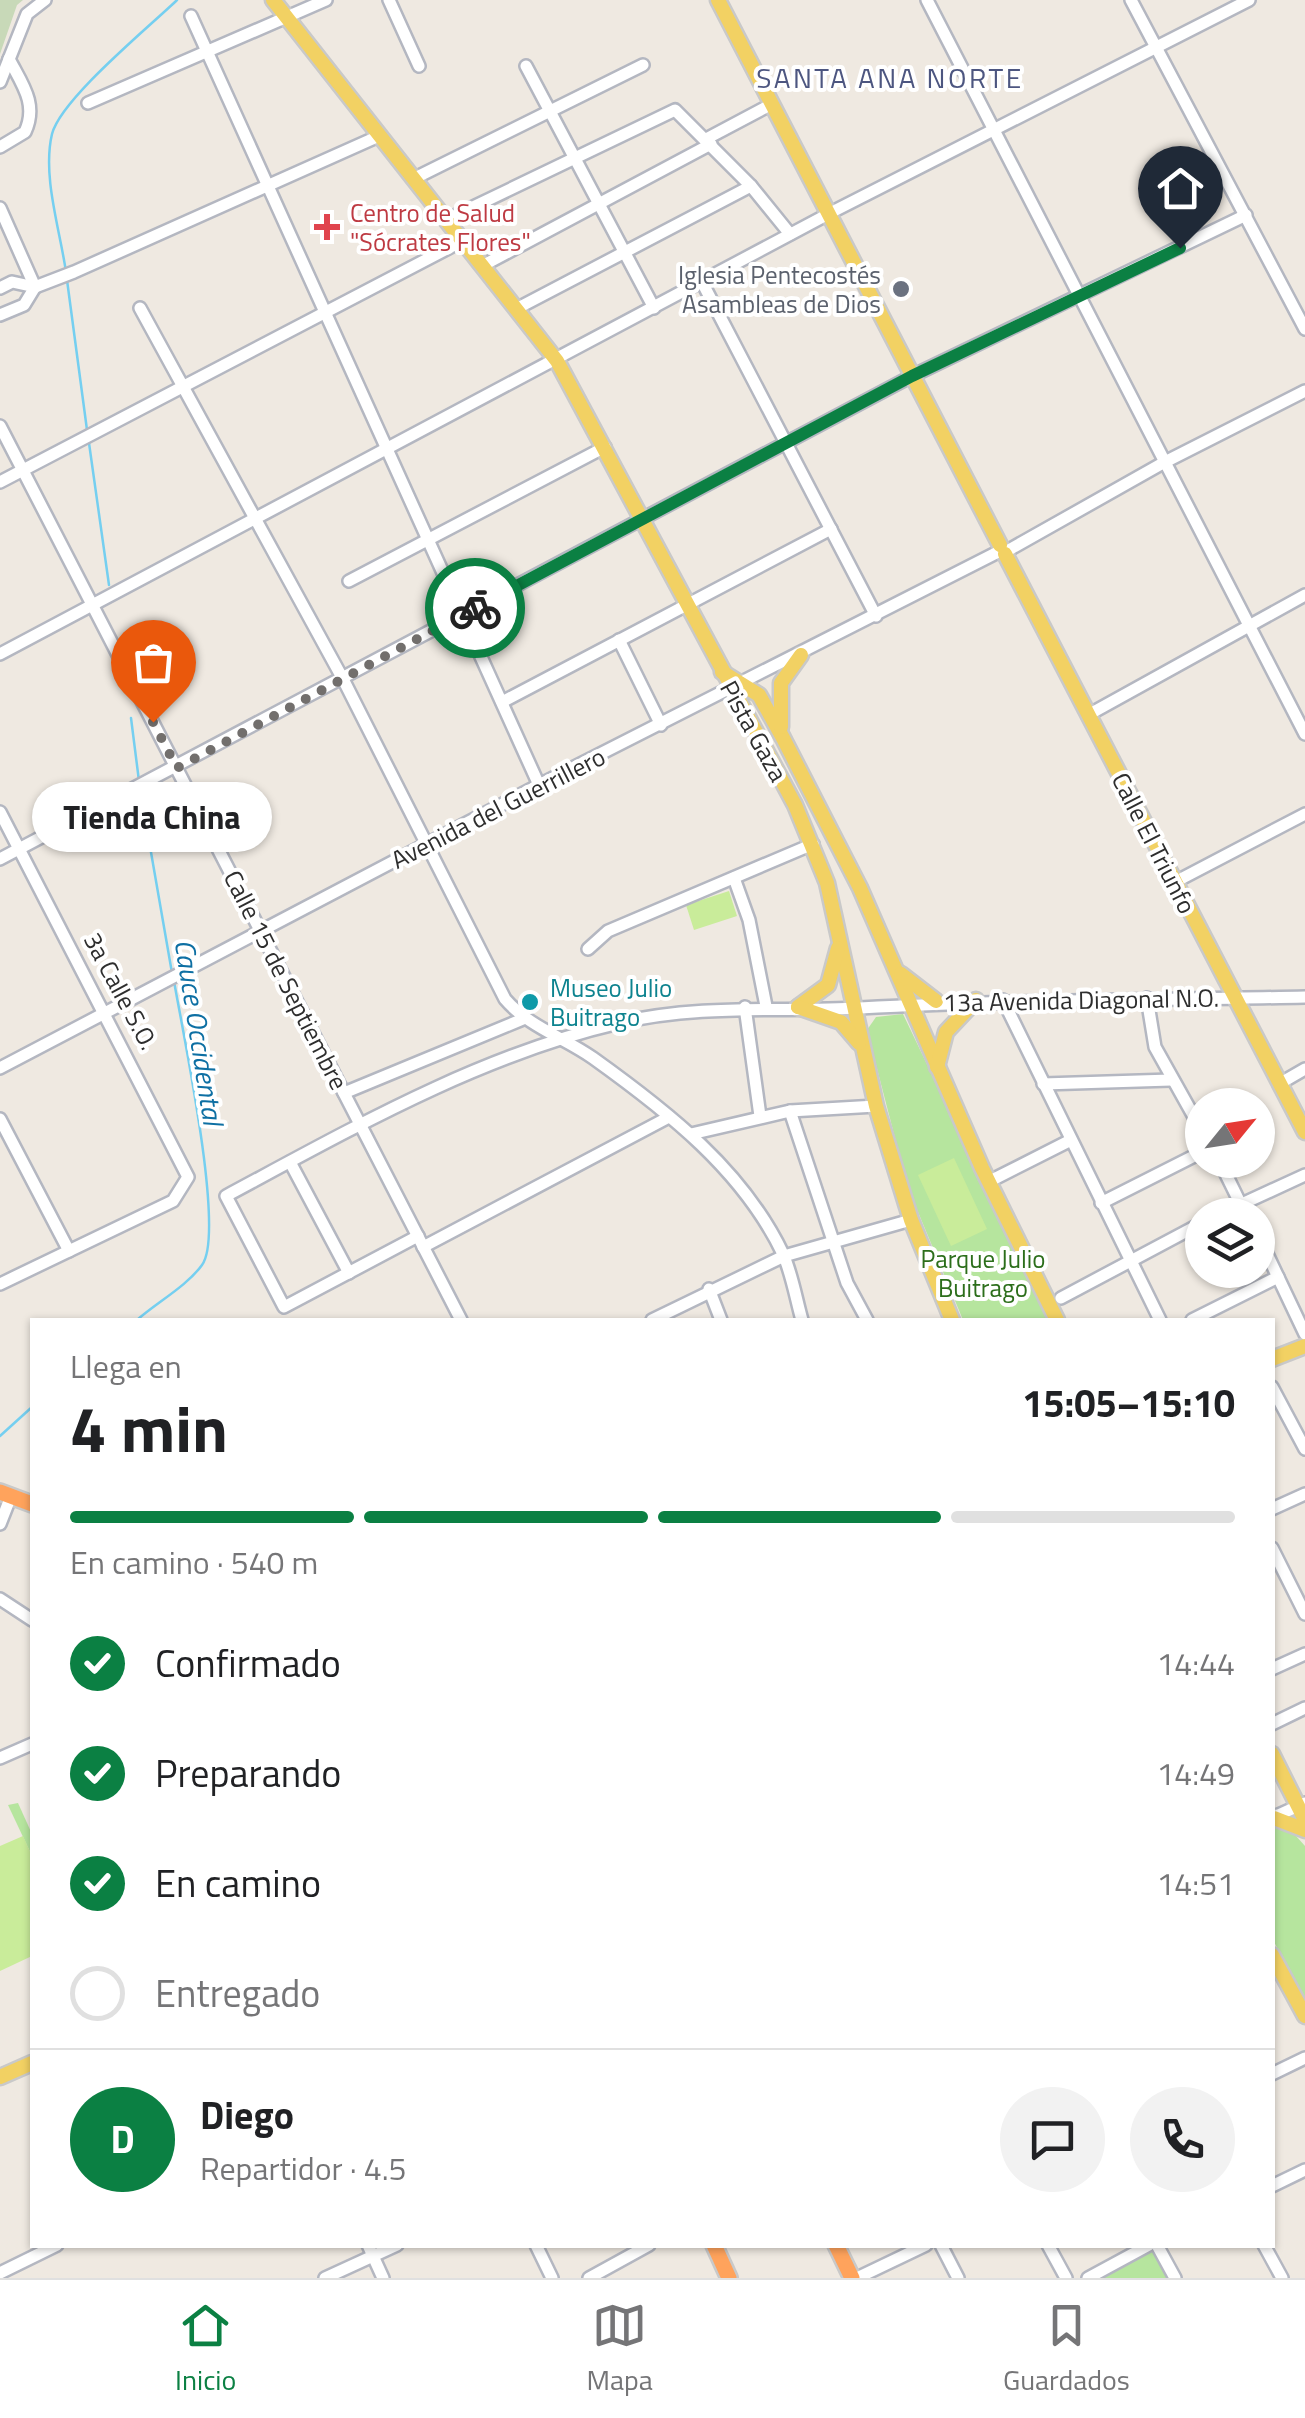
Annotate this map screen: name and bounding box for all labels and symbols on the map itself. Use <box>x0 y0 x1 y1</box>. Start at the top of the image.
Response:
district label: SANTA ANA NORTE <box>756 56 1024 99</box>
pin <box>1138 146 1223 249</box>
place label: Centro de Salud "Sócrates Flores" <box>350 194 531 261</box>
marker: Centro de Salud "Sócrates Flores" <box>314 214 340 240</box>
place label: Iglesia Pentecostés Asambleas de Dios <box>678 256 881 323</box>
marker: Iglesia Pentecostés Asambleas de Dios <box>890 278 912 300</box>
courier <box>425 558 525 658</box>
pin <box>111 620 196 723</box>
street label: Pista Gaza <box>711 673 798 789</box>
street label: Avenida del Guerrillero <box>384 737 612 879</box>
street label: Calle El Triunfo <box>1102 766 1206 920</box>
callout: Tienda China <box>33 782 273 852</box>
street label: Calle 15 de Septiembre <box>214 864 358 1096</box>
street label: 3a Calle S.O. <box>74 926 168 1056</box>
water label: Cauce Occidental <box>164 936 236 1131</box>
place label: Museo Julio Buitrago <box>550 969 672 1036</box>
street label: 13a Avenida Diagonal N.O. <box>943 979 1219 1021</box>
marker: Museo Julio Buitrago <box>519 991 541 1013</box>
north arrow <box>1185 1088 1275 1178</box>
park label: Parque Julio Buitrago <box>920 1240 1046 1307</box>

